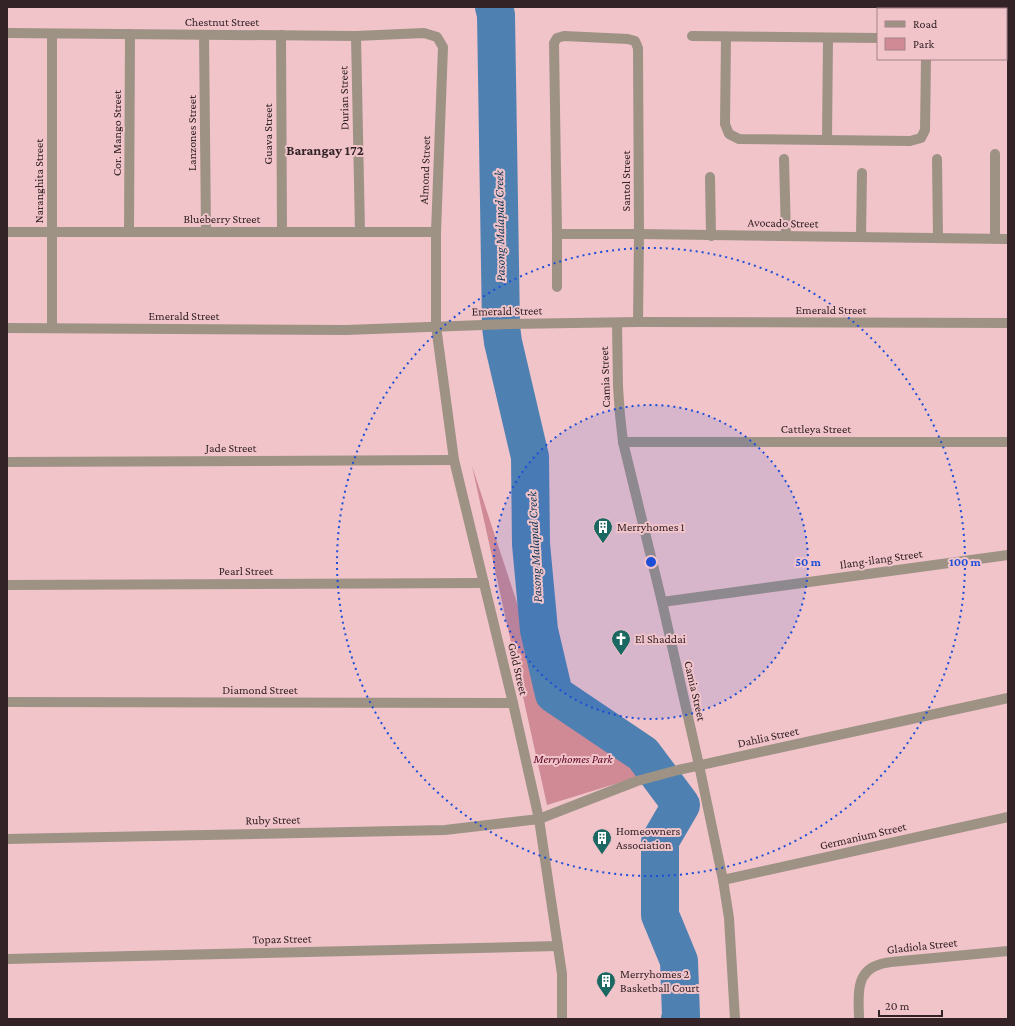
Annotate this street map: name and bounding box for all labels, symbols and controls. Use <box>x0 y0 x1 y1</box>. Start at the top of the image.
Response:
legend <box>877 8 1007 60</box>
street label: Chestnut Street <box>185 15 260 29</box>
text: Road <box>913 17 938 31</box>
text: Park <box>913 37 935 51</box>
street label: Durian Street <box>336 65 352 130</box>
street label: Cor. Mango Street <box>110 89 124 176</box>
street label: Lanzones Street <box>185 94 199 171</box>
street label: Guava Street <box>261 103 275 164</box>
street label: Almond Street <box>417 134 433 205</box>
street label: Naranghita Street <box>32 138 46 223</box>
district label: Barangay 172 <box>286 142 364 158</box>
street label: Santol Street <box>619 149 633 211</box>
water label: Pasong Malapad Creek <box>491 169 508 282</box>
street label: Blueberry Street <box>183 212 262 226</box>
street label: Avocado Street <box>747 215 820 231</box>
street label: Emerald Street <box>471 303 544 319</box>
street label: Emerald Street <box>796 303 867 317</box>
street label: Emerald Street <box>149 309 220 323</box>
street label: Camia Street <box>597 345 613 408</box>
street label: Cattleya Street <box>781 422 852 436</box>
street label: Jade Street <box>204 441 258 455</box>
water label: Pasong Malapad Creek <box>524 490 545 603</box>
building icon: Merryhomes 1 <box>592 516 614 544</box>
place label: Merryhomes 1 <box>617 520 685 534</box>
street label: Ilang-ilang Street <box>839 546 924 572</box>
centre of rings <box>644 555 658 569</box>
text: 50 m <box>795 555 822 569</box>
text: 100 m <box>949 555 982 569</box>
street label: Pearl Street <box>219 564 274 578</box>
church icon: El Shaddai <box>610 628 632 656</box>
place label: El Shaddai <box>635 632 686 646</box>
street label: Gold Street <box>505 641 531 698</box>
street label: Camia Street <box>681 660 709 723</box>
street label: Diamond Street <box>222 683 299 697</box>
street label: Dahlia Street <box>736 723 801 750</box>
park label: Merryhomes Park <box>532 752 613 766</box>
street label: Ruby Street <box>245 813 302 827</box>
street label: Germanium Street <box>818 819 909 853</box>
place label: Homeowners Association <box>616 824 680 852</box>
building icon: Homeowners Association <box>591 827 613 855</box>
street label: Topaz Street <box>252 931 313 947</box>
street label: Gladiola Street <box>886 935 959 957</box>
place label: Merryhomes 2 Basketball Court <box>620 967 701 995</box>
building icon: Merryhomes 2 Basketball Court <box>595 970 617 998</box>
scale bar <box>879 992 942 1018</box>
text: 20 m <box>885 999 910 1013</box>

